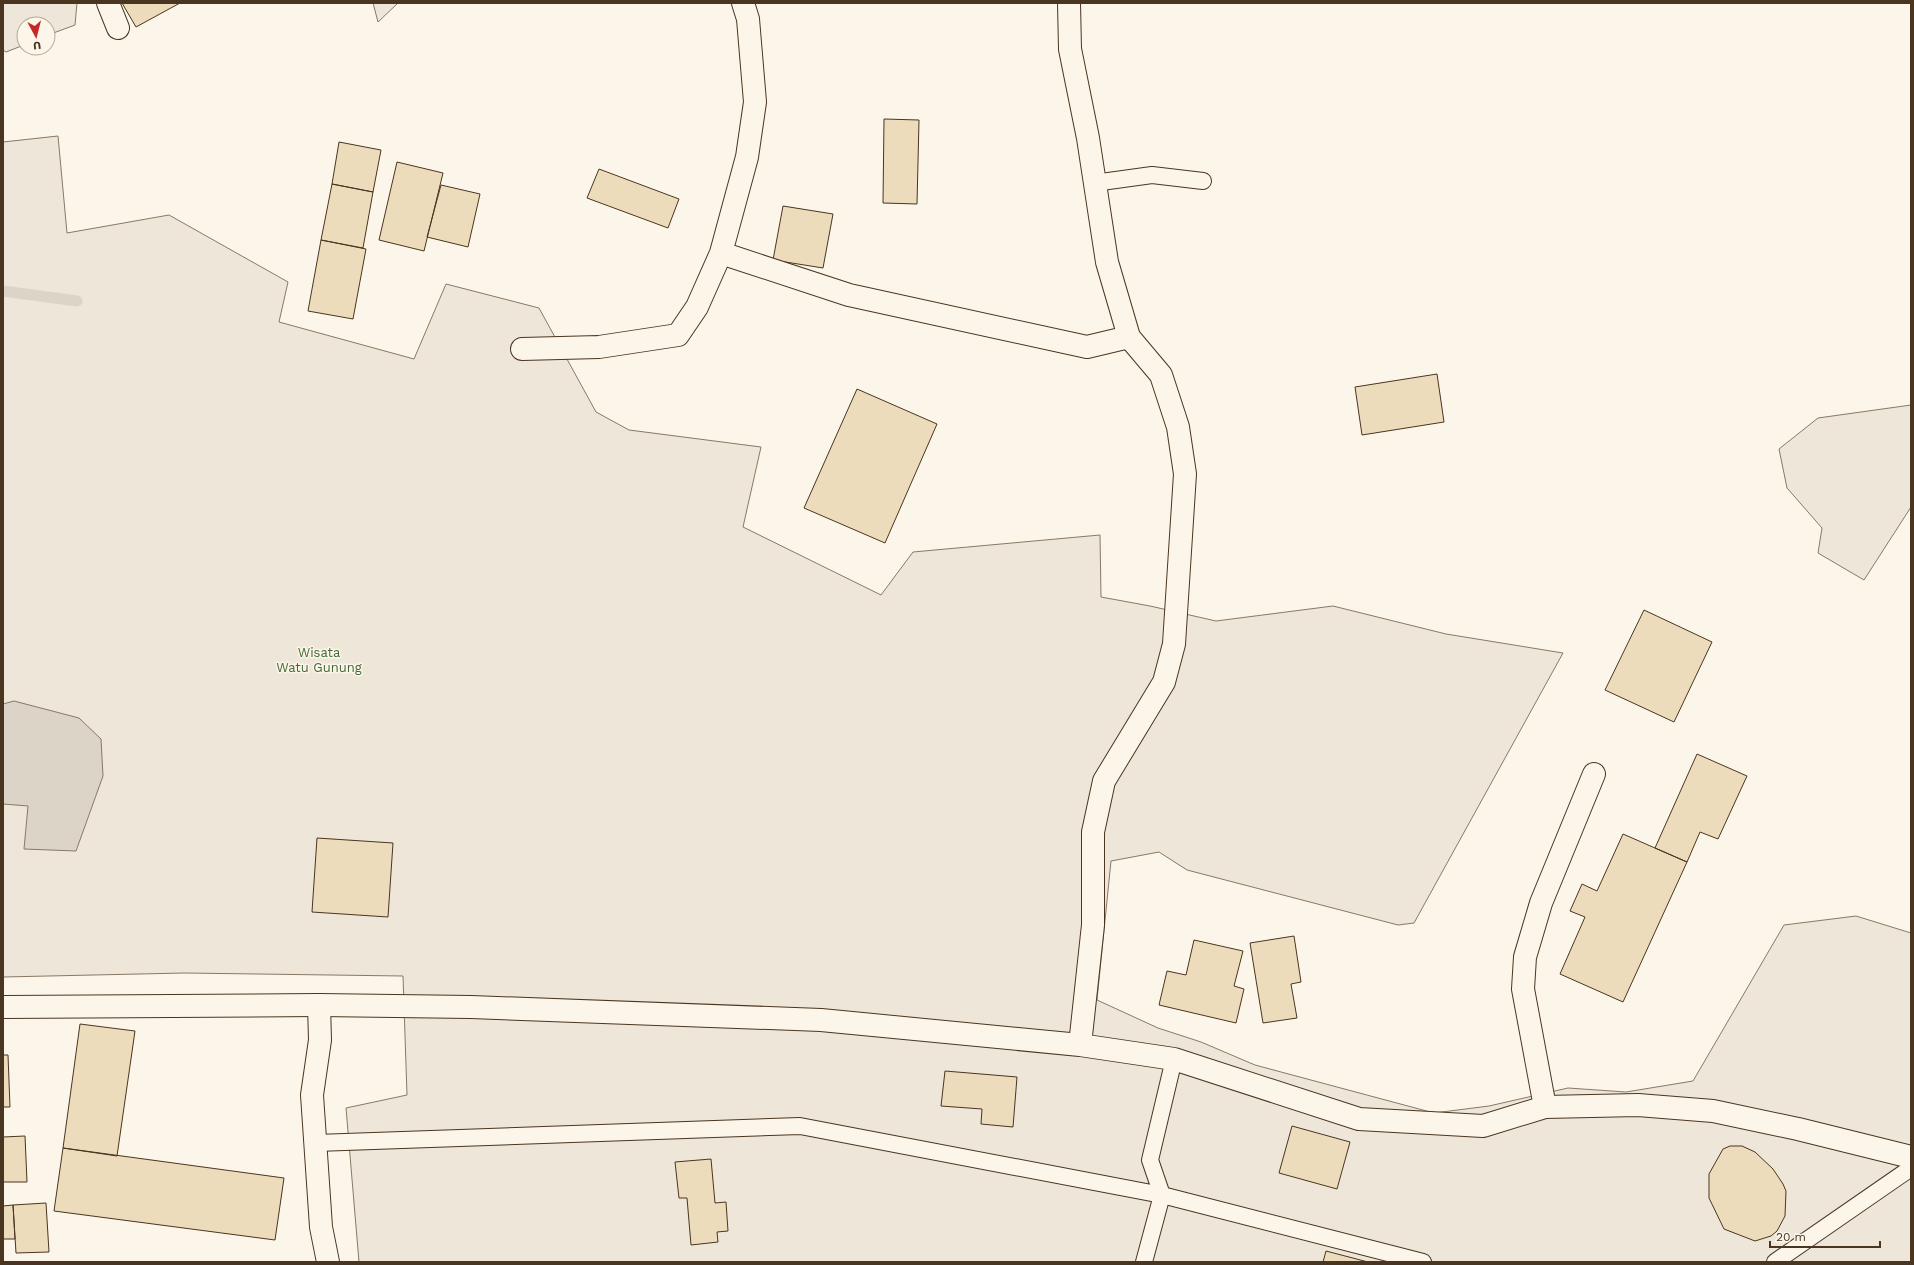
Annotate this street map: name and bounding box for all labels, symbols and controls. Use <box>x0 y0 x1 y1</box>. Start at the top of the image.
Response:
north arrow <box>16 16 56 56</box>
text: U <box>32 39 42 52</box>
park label: Wisata Watu Gunung <box>276 645 362 675</box>
scale bar <box>1770 1223 1880 1249</box>
text: 20 m <box>1776 1230 1806 1244</box>

